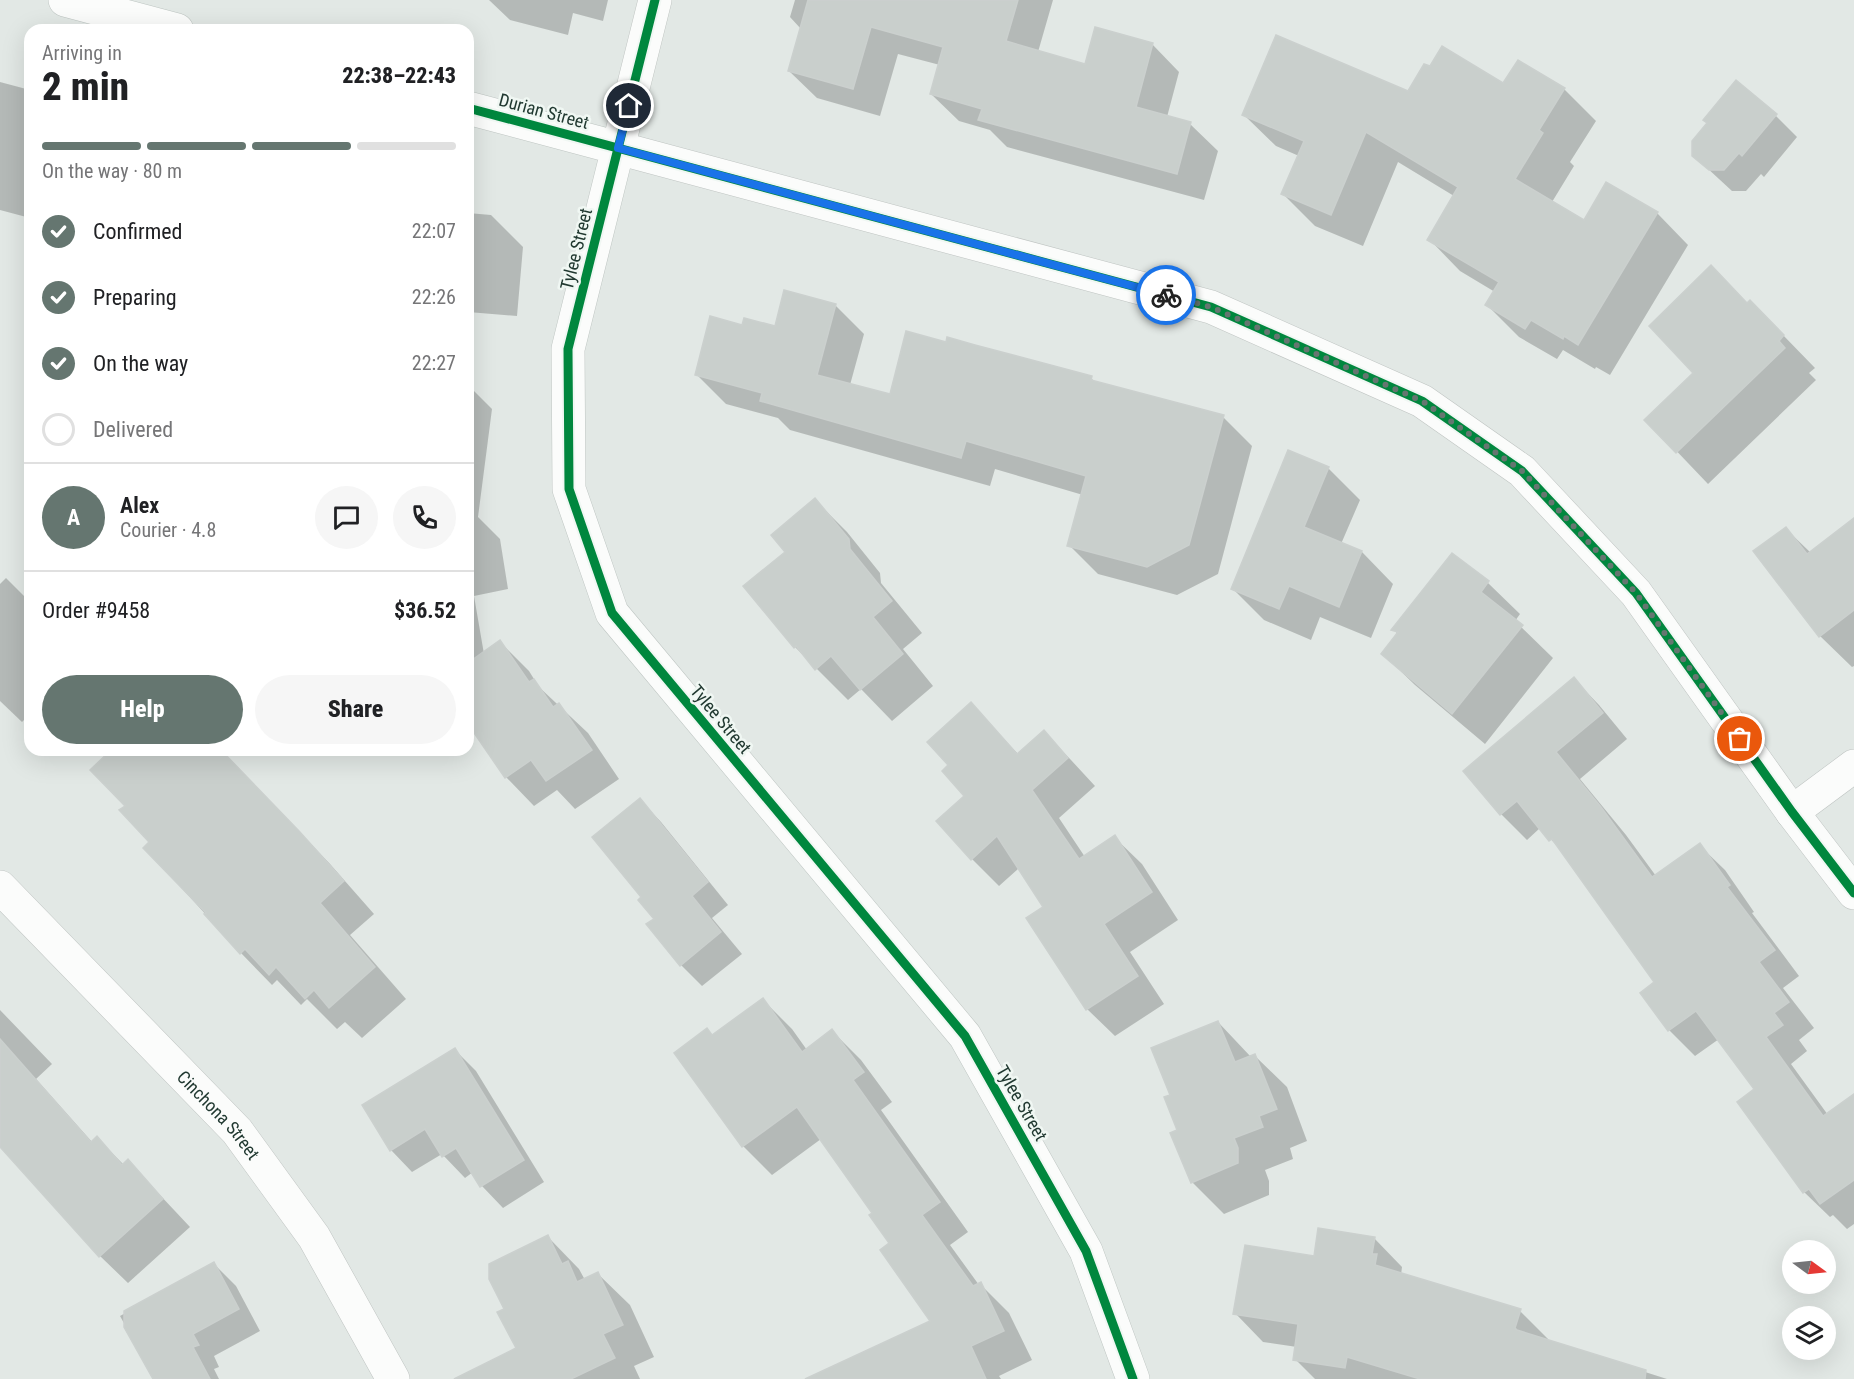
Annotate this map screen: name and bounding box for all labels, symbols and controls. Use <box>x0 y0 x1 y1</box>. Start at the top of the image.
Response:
text: Arriving in <box>42 41 122 65</box>
text: 22:38–22:43 <box>342 63 456 88</box>
text: 2 min <box>42 64 129 110</box>
pin <box>603 80 654 131</box>
street label: Durian Street <box>497 89 591 133</box>
icon: home <box>612 89 645 122</box>
text: On the way · 80 m <box>42 159 182 183</box>
street label: Tylee Street <box>556 206 596 292</box>
icon: check <box>42 215 75 248</box>
text: Confirmed <box>93 219 182 244</box>
text: 22:07 <box>412 219 456 243</box>
courier <box>1136 265 1196 325</box>
icon: bike <box>1150 279 1183 312</box>
icon: check <box>42 281 75 314</box>
text: Preparing <box>93 285 177 310</box>
text: 22:26 <box>412 285 456 309</box>
icon: check <box>42 347 75 380</box>
text: On the way <box>93 351 188 376</box>
text: 22:27 <box>412 351 456 375</box>
text: Delivered <box>93 417 173 442</box>
button: chat <box>315 486 378 549</box>
button: phone <box>393 486 456 549</box>
text: Alex <box>120 493 159 518</box>
text: A <box>67 505 80 530</box>
text: Courier · 4.8 <box>120 518 216 542</box>
text: Order #9458 <box>42 598 150 623</box>
text: $36.52 <box>394 598 456 623</box>
button: Help <box>42 675 243 744</box>
button: Share <box>255 675 456 744</box>
street label: Tylee Street <box>686 680 756 758</box>
pin <box>1714 713 1765 764</box>
icon: bag <box>1723 722 1756 755</box>
street label: Tylee Street <box>992 1062 1052 1144</box>
street label: Cinchona Street <box>173 1066 264 1163</box>
north arrow <box>1782 1240 1836 1294</box>
map controls <box>1782 1240 1836 1360</box>
button: layers <box>1782 1306 1836 1360</box>

